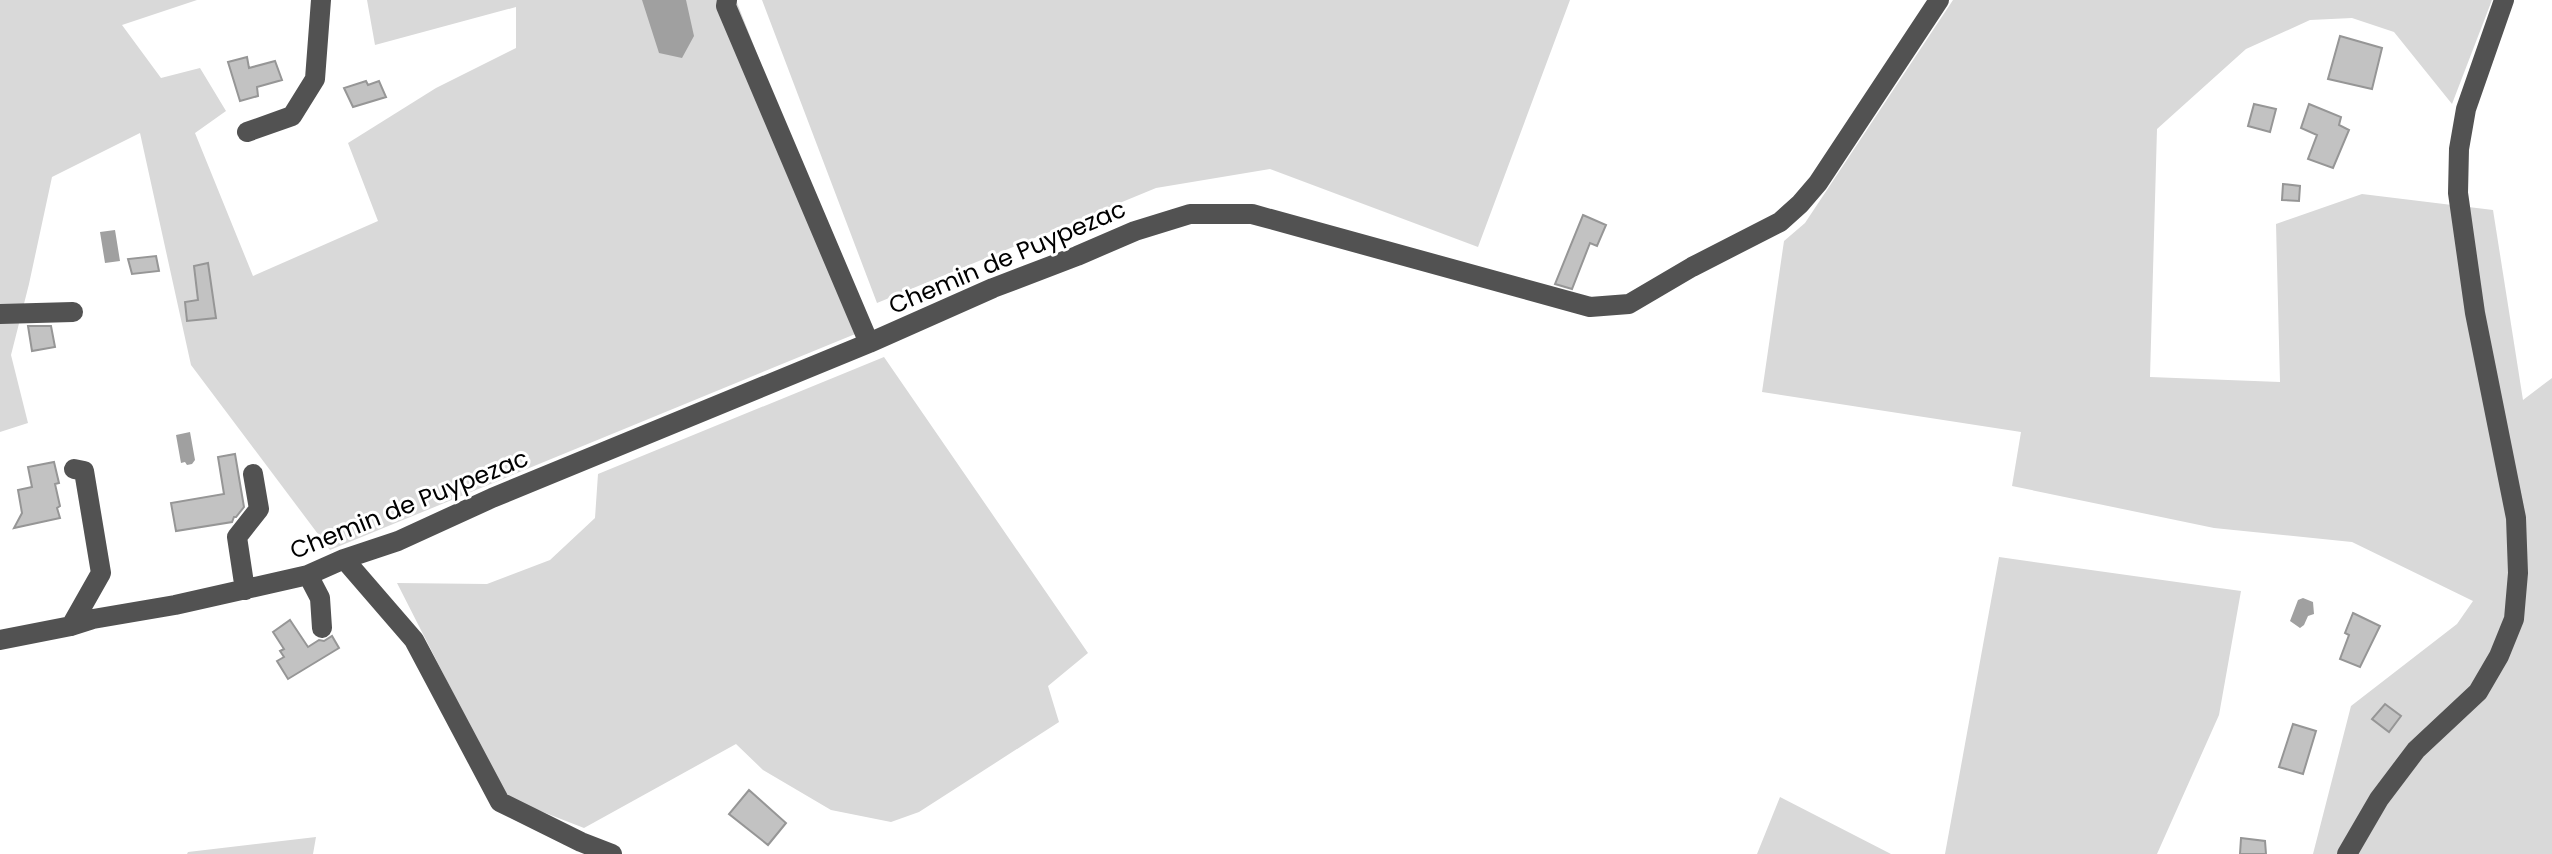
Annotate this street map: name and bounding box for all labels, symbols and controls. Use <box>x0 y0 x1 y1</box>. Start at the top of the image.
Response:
street label: Chemin de Puypezac <box>884 192 1130 322</box>
street label: Chemin de Puypezac <box>285 441 533 567</box>

